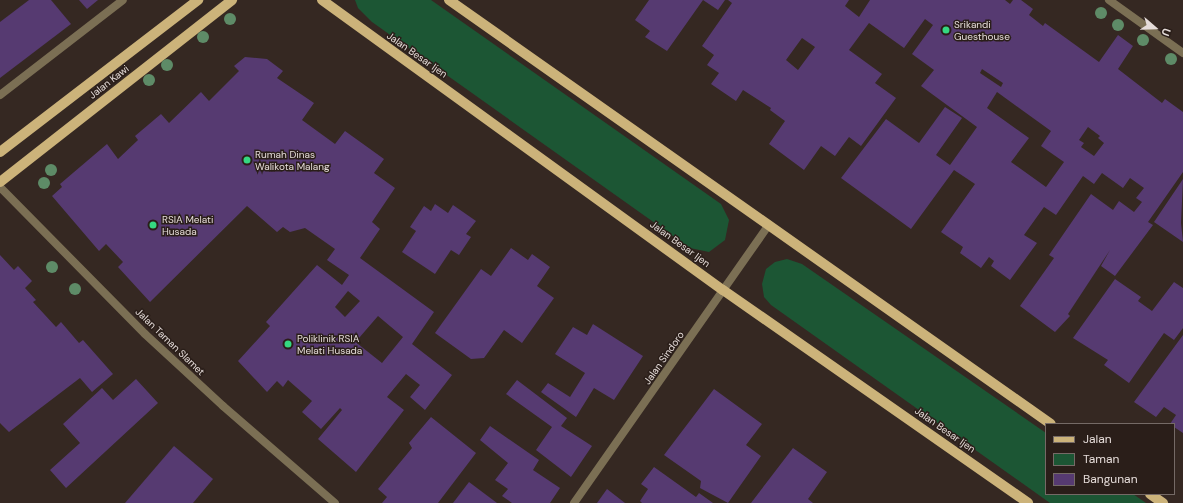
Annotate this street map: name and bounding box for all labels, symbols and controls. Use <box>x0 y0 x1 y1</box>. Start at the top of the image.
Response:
north arrow <box>1135 8 1175 48</box>
place label: Srikandi Guesthouse <box>954 18 1010 42</box>
marker: Srikandi Guesthouse <box>941 25 951 35</box>
text: U <box>1158 26 1174 38</box>
street label: Jalan Besar Ijen <box>384 30 450 80</box>
street label: Jalan Kawi <box>87 63 131 101</box>
place label: Rumah Dinas Walikota Malang <box>255 148 330 172</box>
marker: Rumah Dinas Walikota Malang <box>242 155 252 165</box>
place label: RSIA Melati Husada <box>162 213 213 236</box>
street label: Jalan Besar Ijen <box>648 218 712 270</box>
marker: RSIA Melati Husada <box>147 219 159 231</box>
street label: Jalan Taman Slamet <box>133 306 207 378</box>
street label: Jalan Sindoro <box>641 329 687 387</box>
place label: Poliklinik RSIA Melati Husada <box>297 332 362 356</box>
marker: Poliklinik RSIA Melati Husada <box>282 338 294 350</box>
street label: Jalan Besar Ijen <box>912 405 978 455</box>
legend <box>1045 423 1175 495</box>
text: Jalan <box>1083 431 1112 447</box>
text: Taman <box>1083 451 1119 467</box>
text: Bangunan <box>1083 471 1138 487</box>

